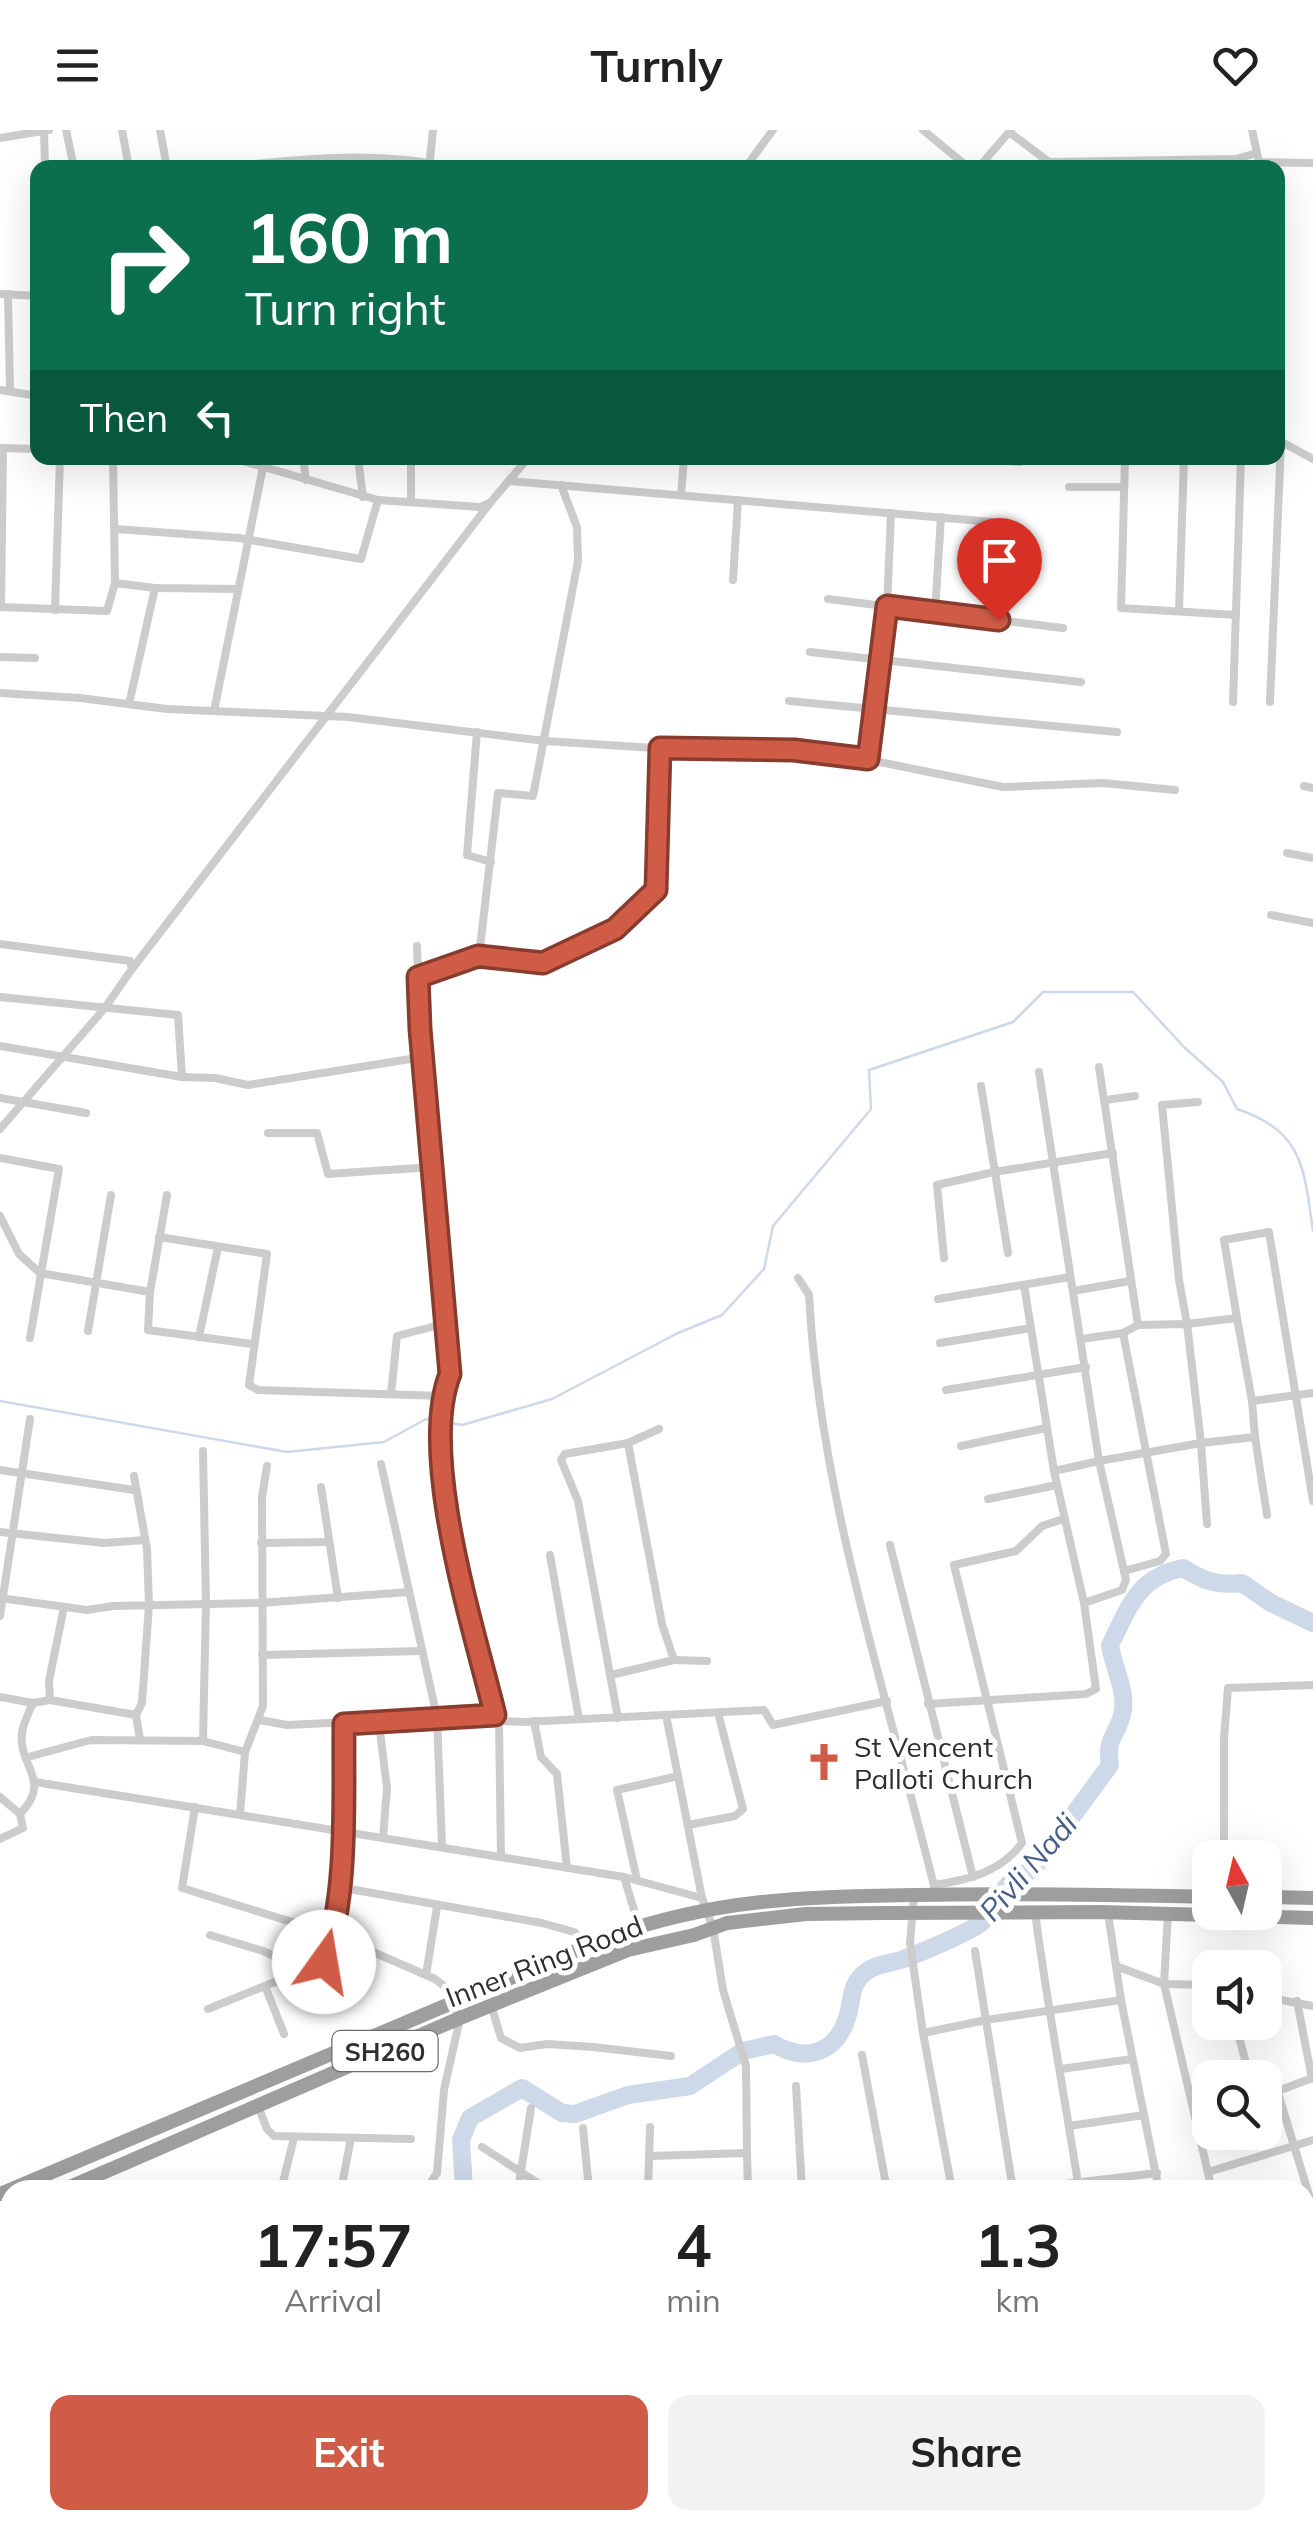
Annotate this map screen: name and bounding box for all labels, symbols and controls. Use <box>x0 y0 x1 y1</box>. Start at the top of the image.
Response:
text: Turnly <box>590 37 723 93</box>
icon: menu <box>50 38 105 93</box>
icon: heart <box>1208 38 1263 93</box>
text: 160 m <box>245 193 453 281</box>
icon: right <box>80 200 210 330</box>
text: Turn right <box>245 280 446 336</box>
icon: left <box>188 390 243 445</box>
text: Then <box>80 394 168 442</box>
pin <box>957 518 1042 621</box>
icon: arrive <box>972 533 1027 588</box>
place label: St Vencent Palloti Church <box>854 1729 1033 1796</box>
church icon: St Vencent Palloti Church <box>803 1741 845 1783</box>
water label: Pivli Nadi <box>971 1805 1086 1929</box>
north arrow <box>1192 1840 1282 1930</box>
map controls <box>1192 1840 1282 2150</box>
street label: Inner Ring Road <box>441 1907 647 2015</box>
position arrow <box>272 1910 376 2014</box>
button: sound <box>1192 1950 1282 2040</box>
road number: SH260 <box>332 2031 438 2071</box>
button: search <box>1192 2060 1282 2150</box>
text: 17:57 <box>254 2207 413 2282</box>
text: 4 <box>676 2207 712 2282</box>
text: 1.3 <box>974 2207 1061 2282</box>
text: Arrival <box>284 2280 382 2320</box>
text: min <box>666 2280 721 2320</box>
text: km <box>996 2280 1040 2320</box>
button: Exit <box>50 2395 648 2510</box>
button: Share <box>668 2395 1265 2510</box>

